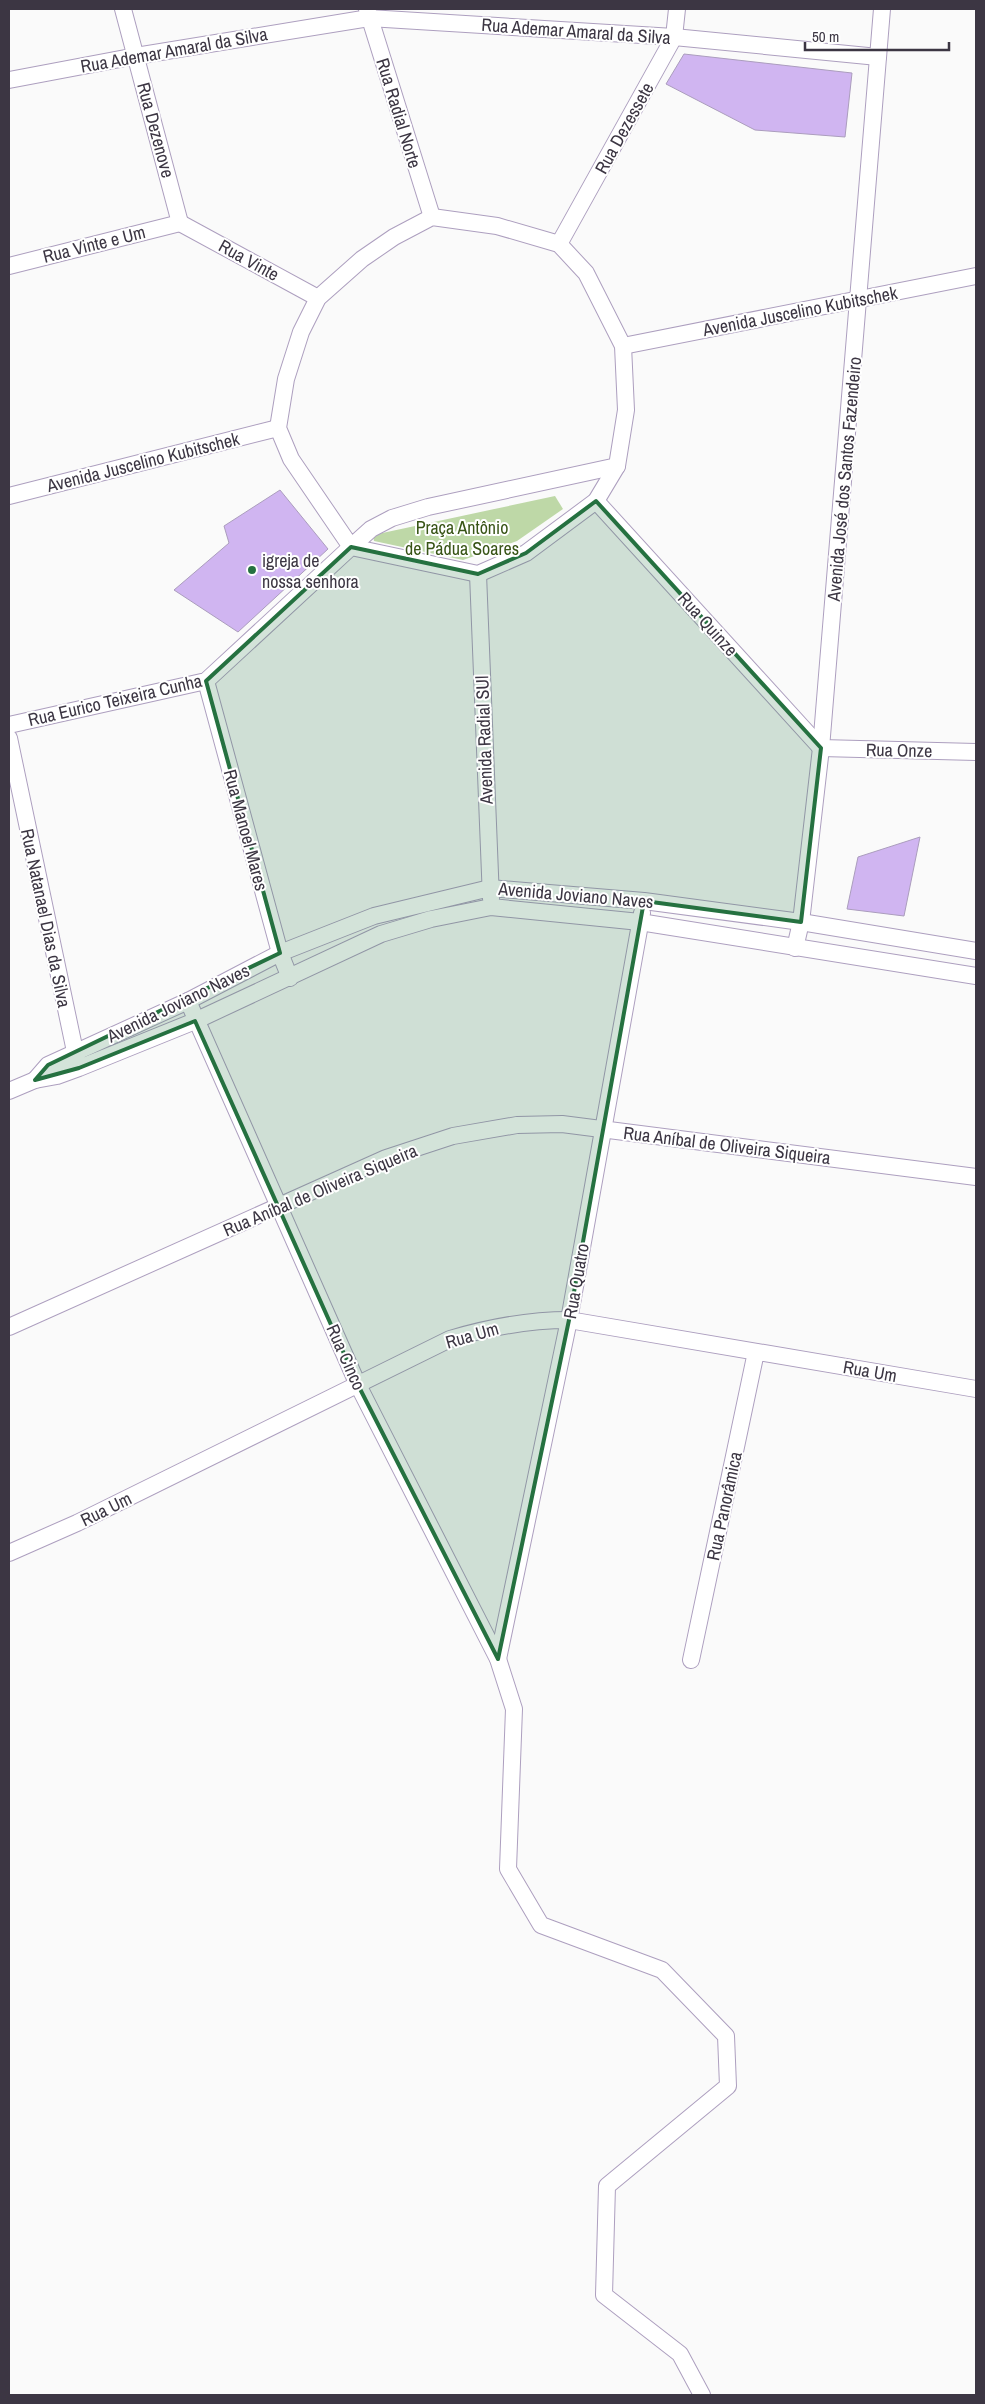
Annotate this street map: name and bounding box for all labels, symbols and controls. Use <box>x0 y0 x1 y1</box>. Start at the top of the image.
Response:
street label: Rua Ademar Amaral da Silva <box>481 12 671 50</box>
scale bar <box>805 20 949 52</box>
street label: Rua Ademar Amaral da Silva <box>79 21 269 79</box>
text: 50 m <box>812 26 839 47</box>
street label: Rua Radial Norte <box>370 55 428 171</box>
street label: Rua Dezessete <box>589 78 659 178</box>
street label: Rua Dezenove <box>131 80 181 180</box>
street label: Rua Vinte e Um <box>40 219 148 269</box>
street label: Rua Vinte <box>214 233 284 287</box>
street label: Avenida Juscelino Kubitschek <box>700 280 900 342</box>
street label: Avenida José dos Santos Fazendeiro <box>821 356 867 603</box>
street label: Avenida Juscelino Kubitschek <box>43 426 242 498</box>
park label: Praça Antônio de Pádua Soares <box>405 515 519 561</box>
place label: igreja de nossa senhora <box>262 548 359 594</box>
marker: igreja de nossa senhora <box>246 564 258 576</box>
street label: Rua Quinze <box>672 586 744 662</box>
street label: Rua Eurico Teixeira Cunha <box>26 668 204 732</box>
street label: Avenida Radial SUl <box>469 675 499 806</box>
street label: Rua Onze <box>866 737 932 763</box>
street label: Rua Manoel Mares <box>218 767 274 893</box>
street label: Rua Natanael Dias da Silva <box>15 826 77 1010</box>
street label: Avenida Joviano Naves <box>496 876 655 914</box>
street label: Avenida Joviano Naves <box>102 958 253 1049</box>
street label: Rua Aníbal de Oliveira Siqueira <box>622 1120 832 1170</box>
street label: Rua Aníbal de Oliveira Siqueira <box>219 1138 421 1242</box>
street label: Rua Quatro <box>557 1241 595 1321</box>
street label: Rua Um <box>443 1316 501 1354</box>
street label: Rua Cinco <box>320 1320 372 1394</box>
street label: Rua Um <box>841 1354 899 1388</box>
street label: Rua Panorâmica <box>700 1449 748 1563</box>
street label: Rua Um <box>76 1486 136 1532</box>

